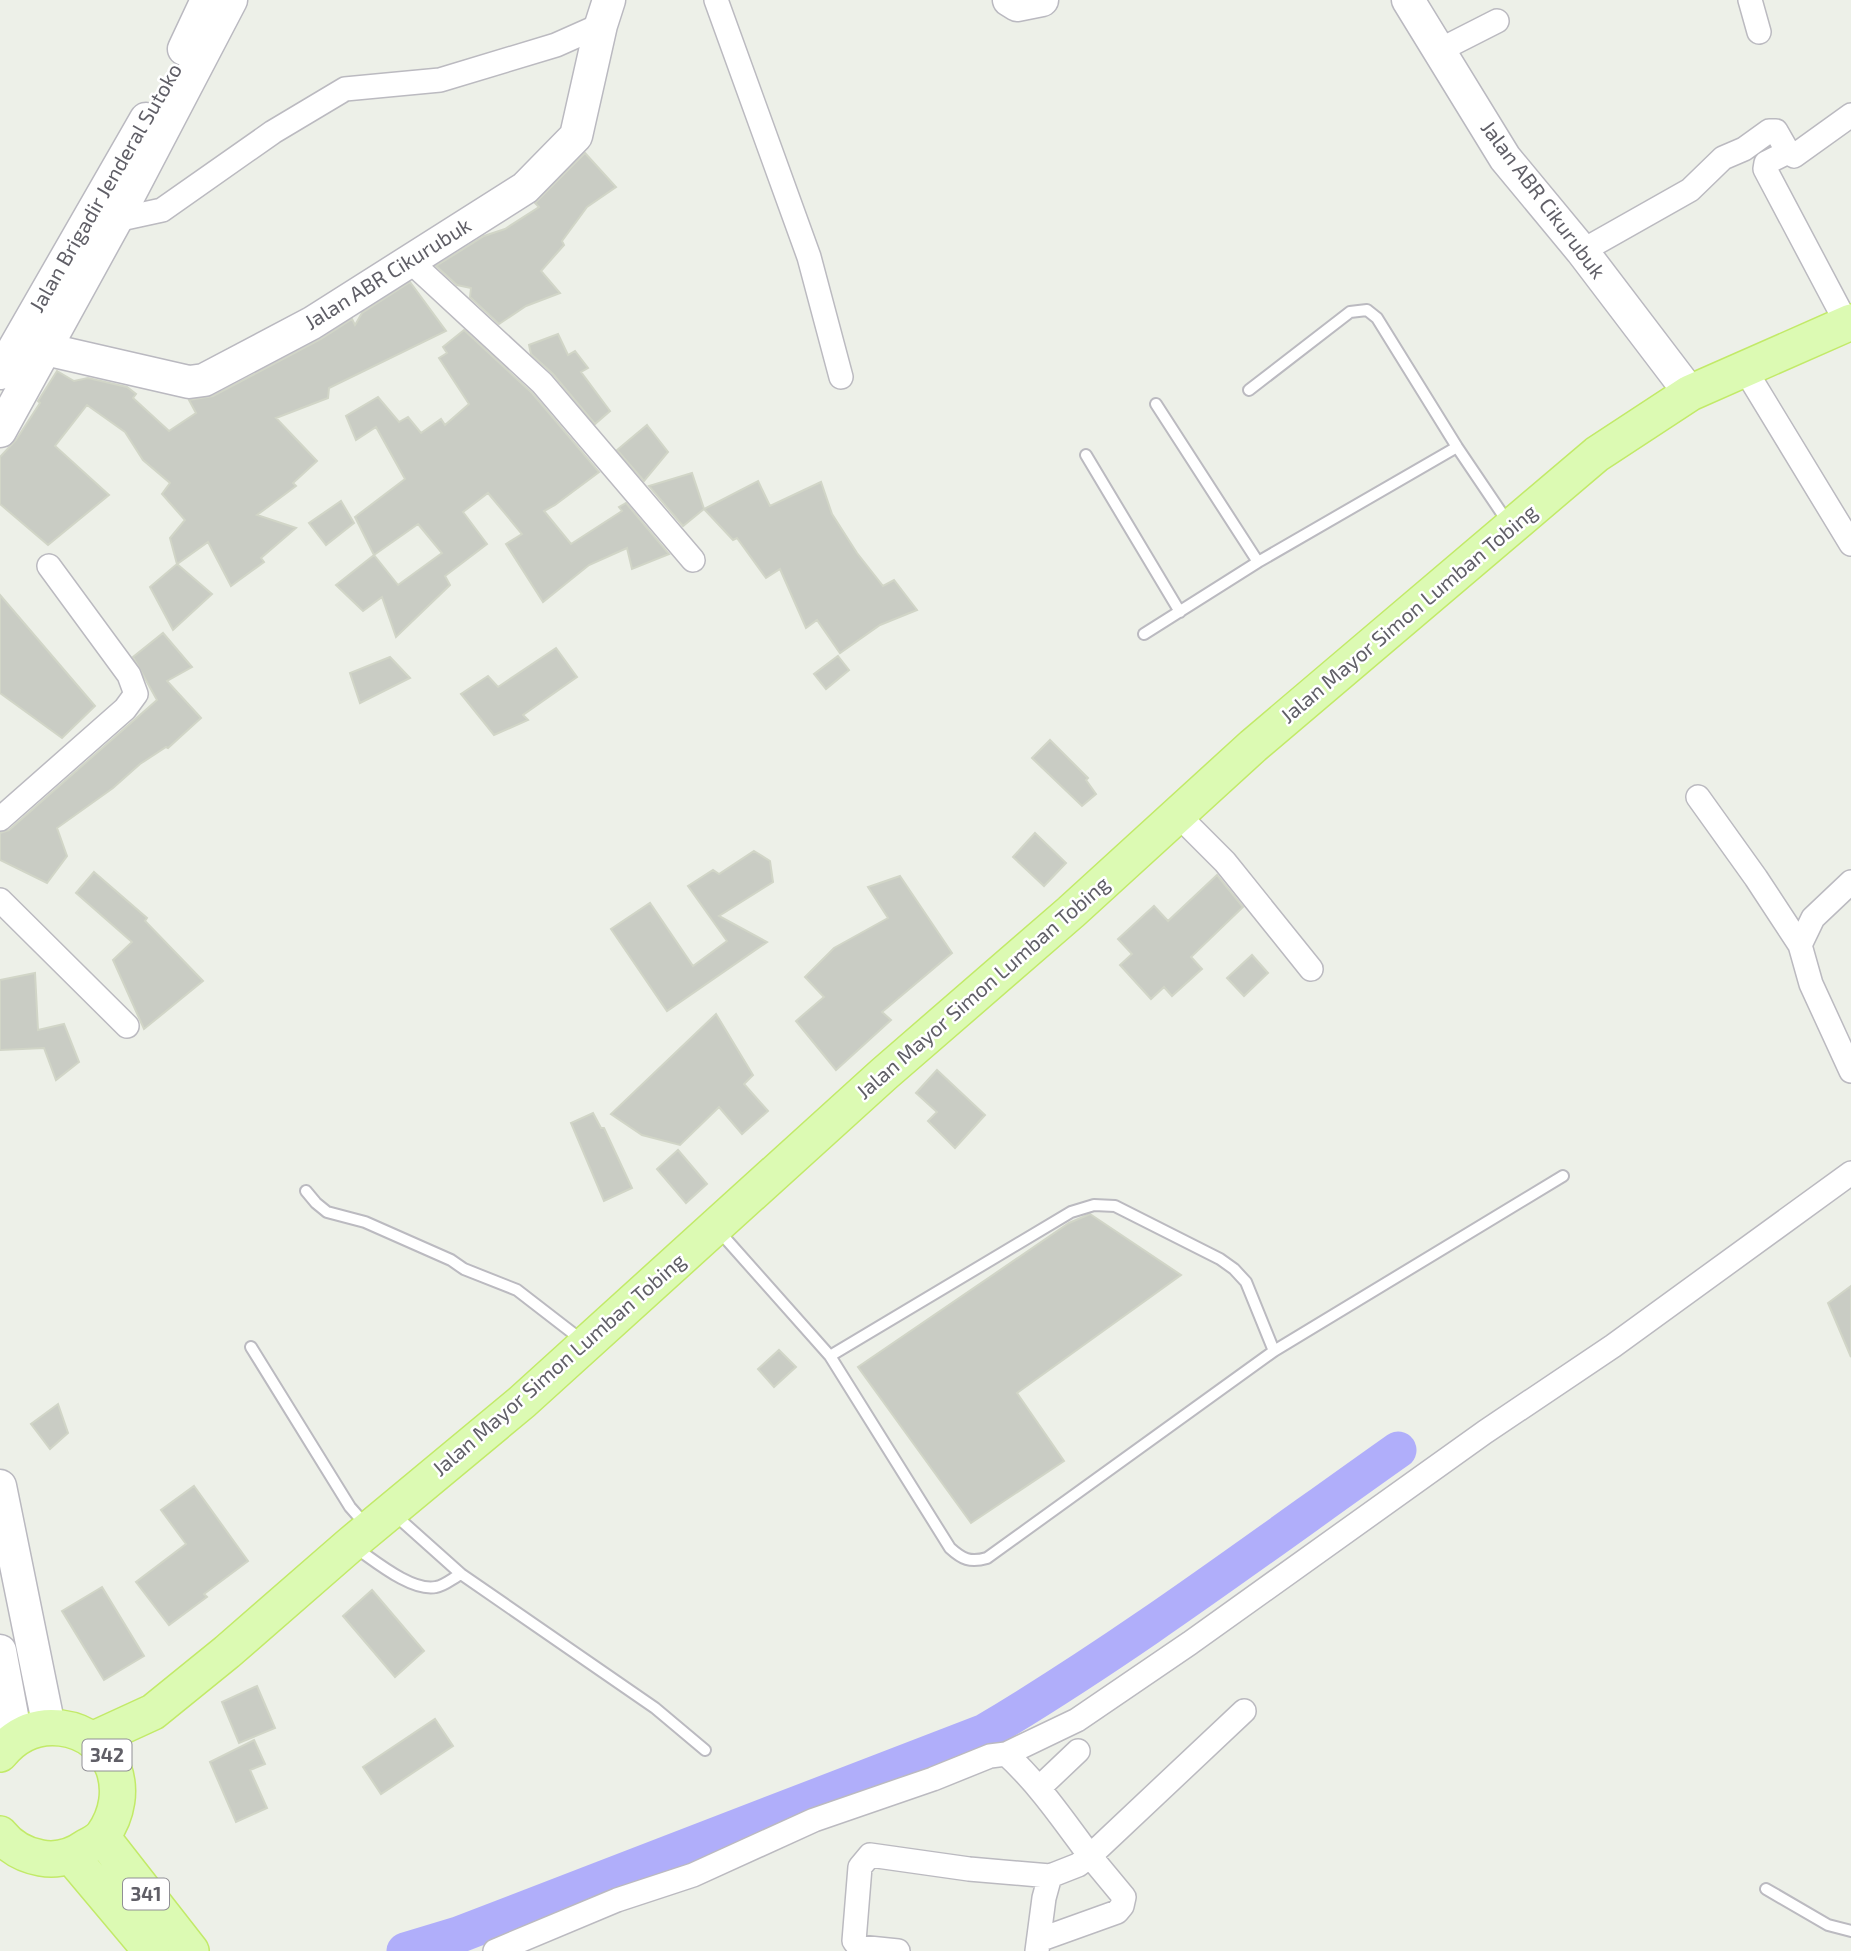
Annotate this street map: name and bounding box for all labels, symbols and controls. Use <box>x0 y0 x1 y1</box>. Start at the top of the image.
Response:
street label: Jalan Brigadir Jenderal Sutoko <box>23 59 186 316</box>
street label: Jalan ABR Cikurubuk <box>1477 115 1612 283</box>
street label: Jalan ABR Cikurubuk <box>299 211 475 334</box>
street label: Jalan Mayor Simon Lumban Tobing <box>1275 498 1542 728</box>
street label: Jalan Mayor Simon Lumban Tobing <box>850 870 1114 1104</box>
street label: Jalan Mayor Simon Lumban Tobing <box>426 1247 690 1481</box>
road number: 342 <box>82 1740 132 1770</box>
road number: 341 <box>123 1878 169 1910</box>

